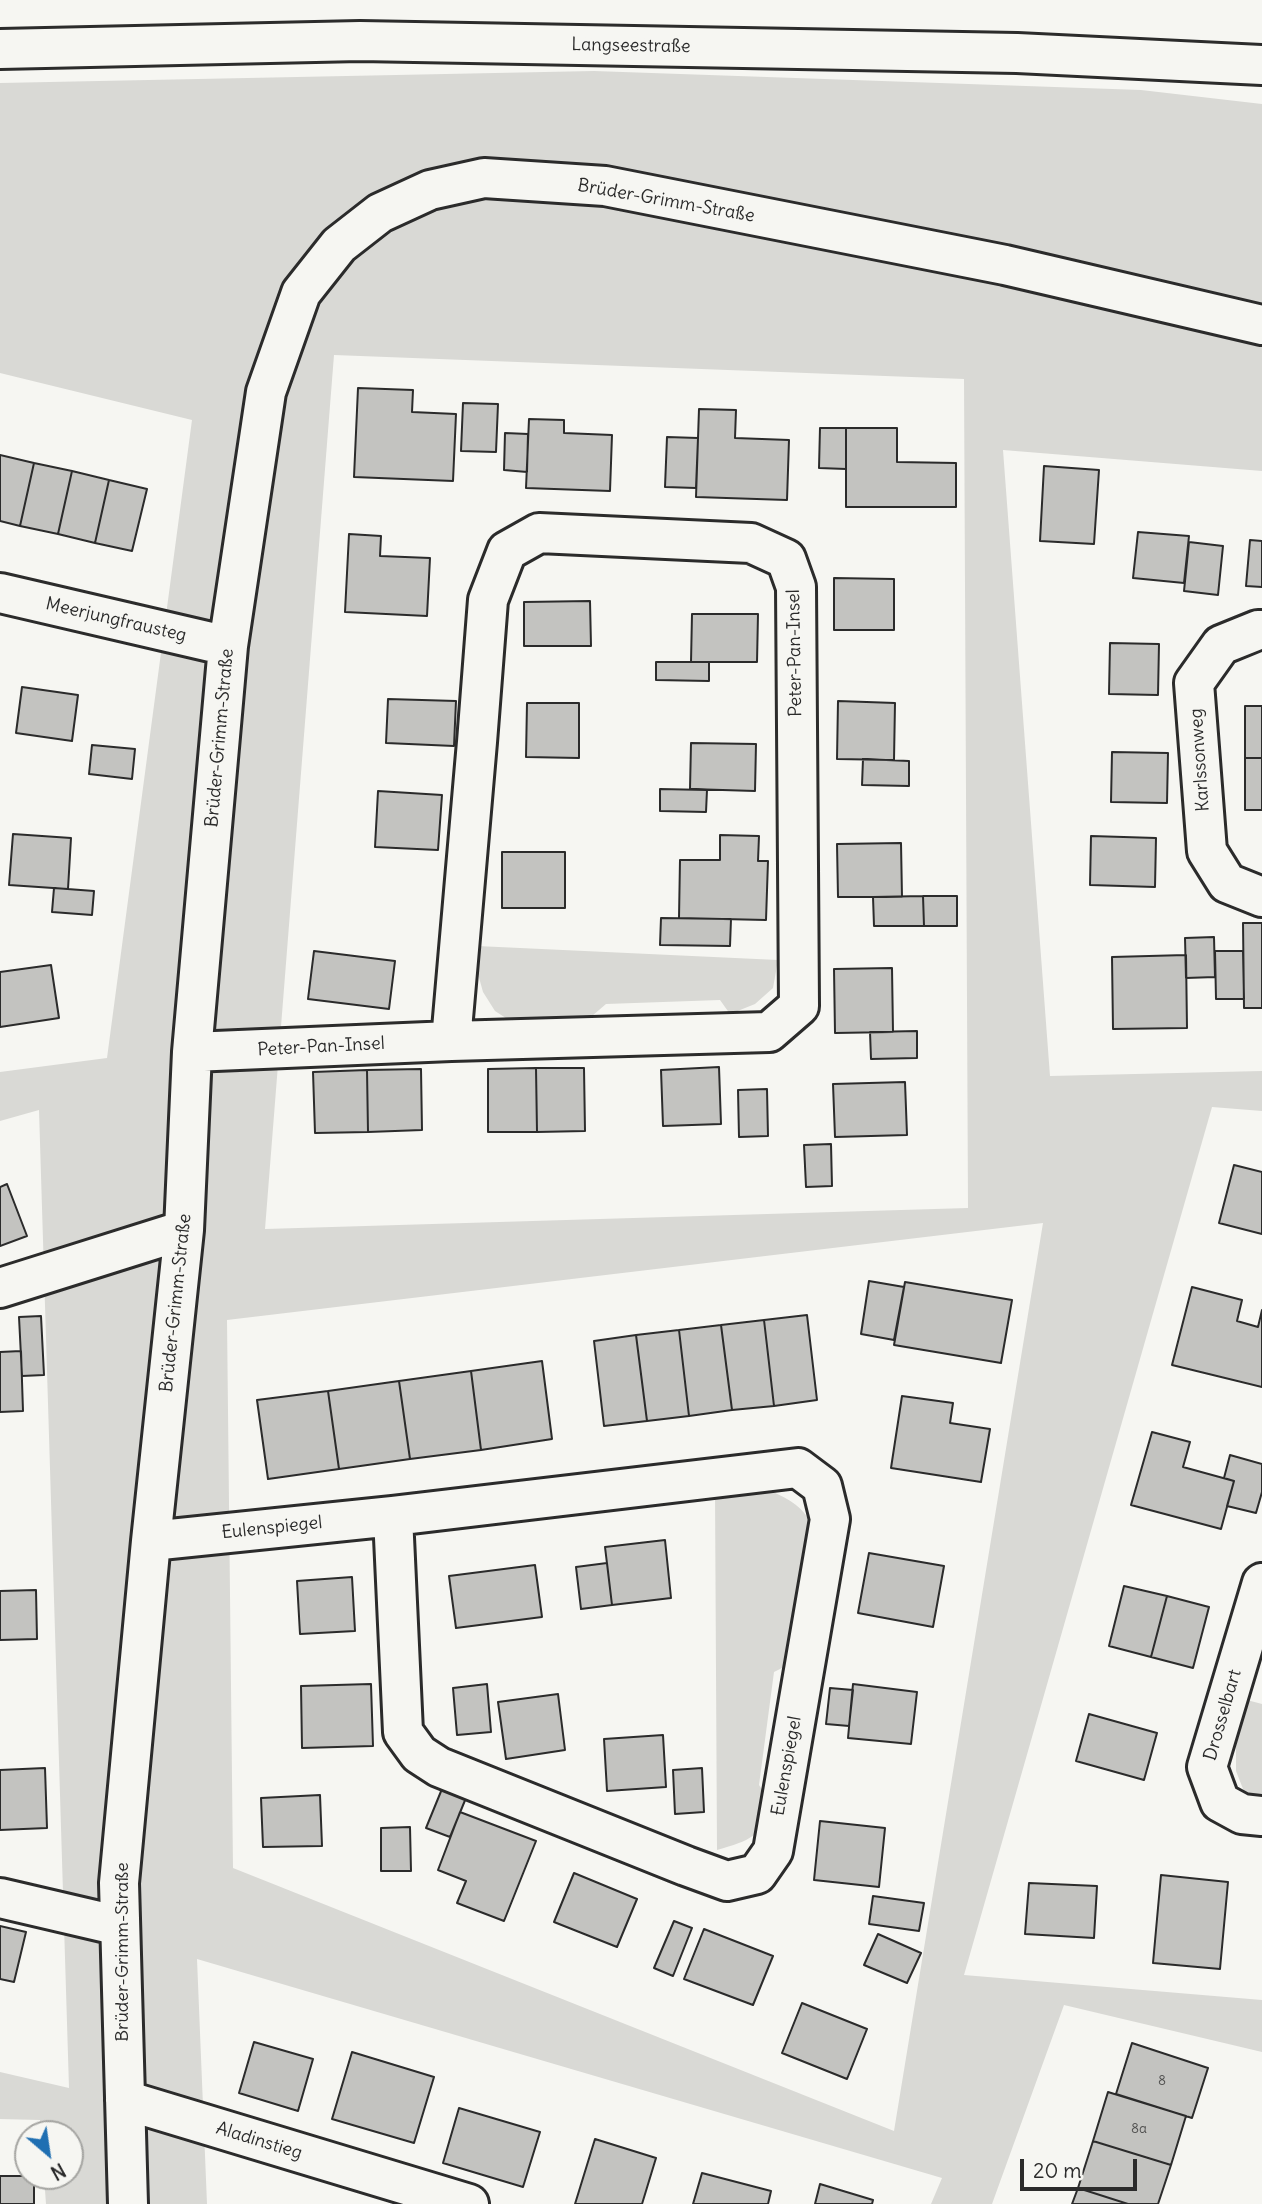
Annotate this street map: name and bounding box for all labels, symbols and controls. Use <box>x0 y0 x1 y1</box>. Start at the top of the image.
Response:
street label: Langseestraße <box>571 34 691 58</box>
street label: Brüder-Grimm-Straße <box>576 175 756 227</box>
street label: Peter-Pan-Insel <box>783 589 807 717</box>
street label: Meerjungfrausteg <box>44 593 188 647</box>
street label: Brüder-Grimm-Straße <box>201 648 239 828</box>
street label: Karlssonweg <box>1186 708 1214 812</box>
street label: Peter-Pan-Insel <box>257 1033 385 1061</box>
street label: Brüder-Grimm-Straße <box>156 1213 196 1393</box>
street label: Eulenspiegel <box>221 1512 323 1544</box>
street label: Drosselbart <box>1200 1667 1246 1763</box>
street label: Eulenspiegel <box>768 1714 806 1818</box>
street label: Brüder-Grimm-Straße <box>112 1862 134 2042</box>
house number: 8 <box>1158 2073 1166 2089</box>
street label: Aladinstieg <box>213 2118 305 2164</box>
north arrow <box>14 2120 84 2190</box>
house number: 8a <box>1131 2121 1147 2137</box>
scale bar <box>1024 2144 1141 2188</box>
text: 20 m <box>1033 2157 1082 2184</box>
text: N <box>47 2158 70 2185</box>

